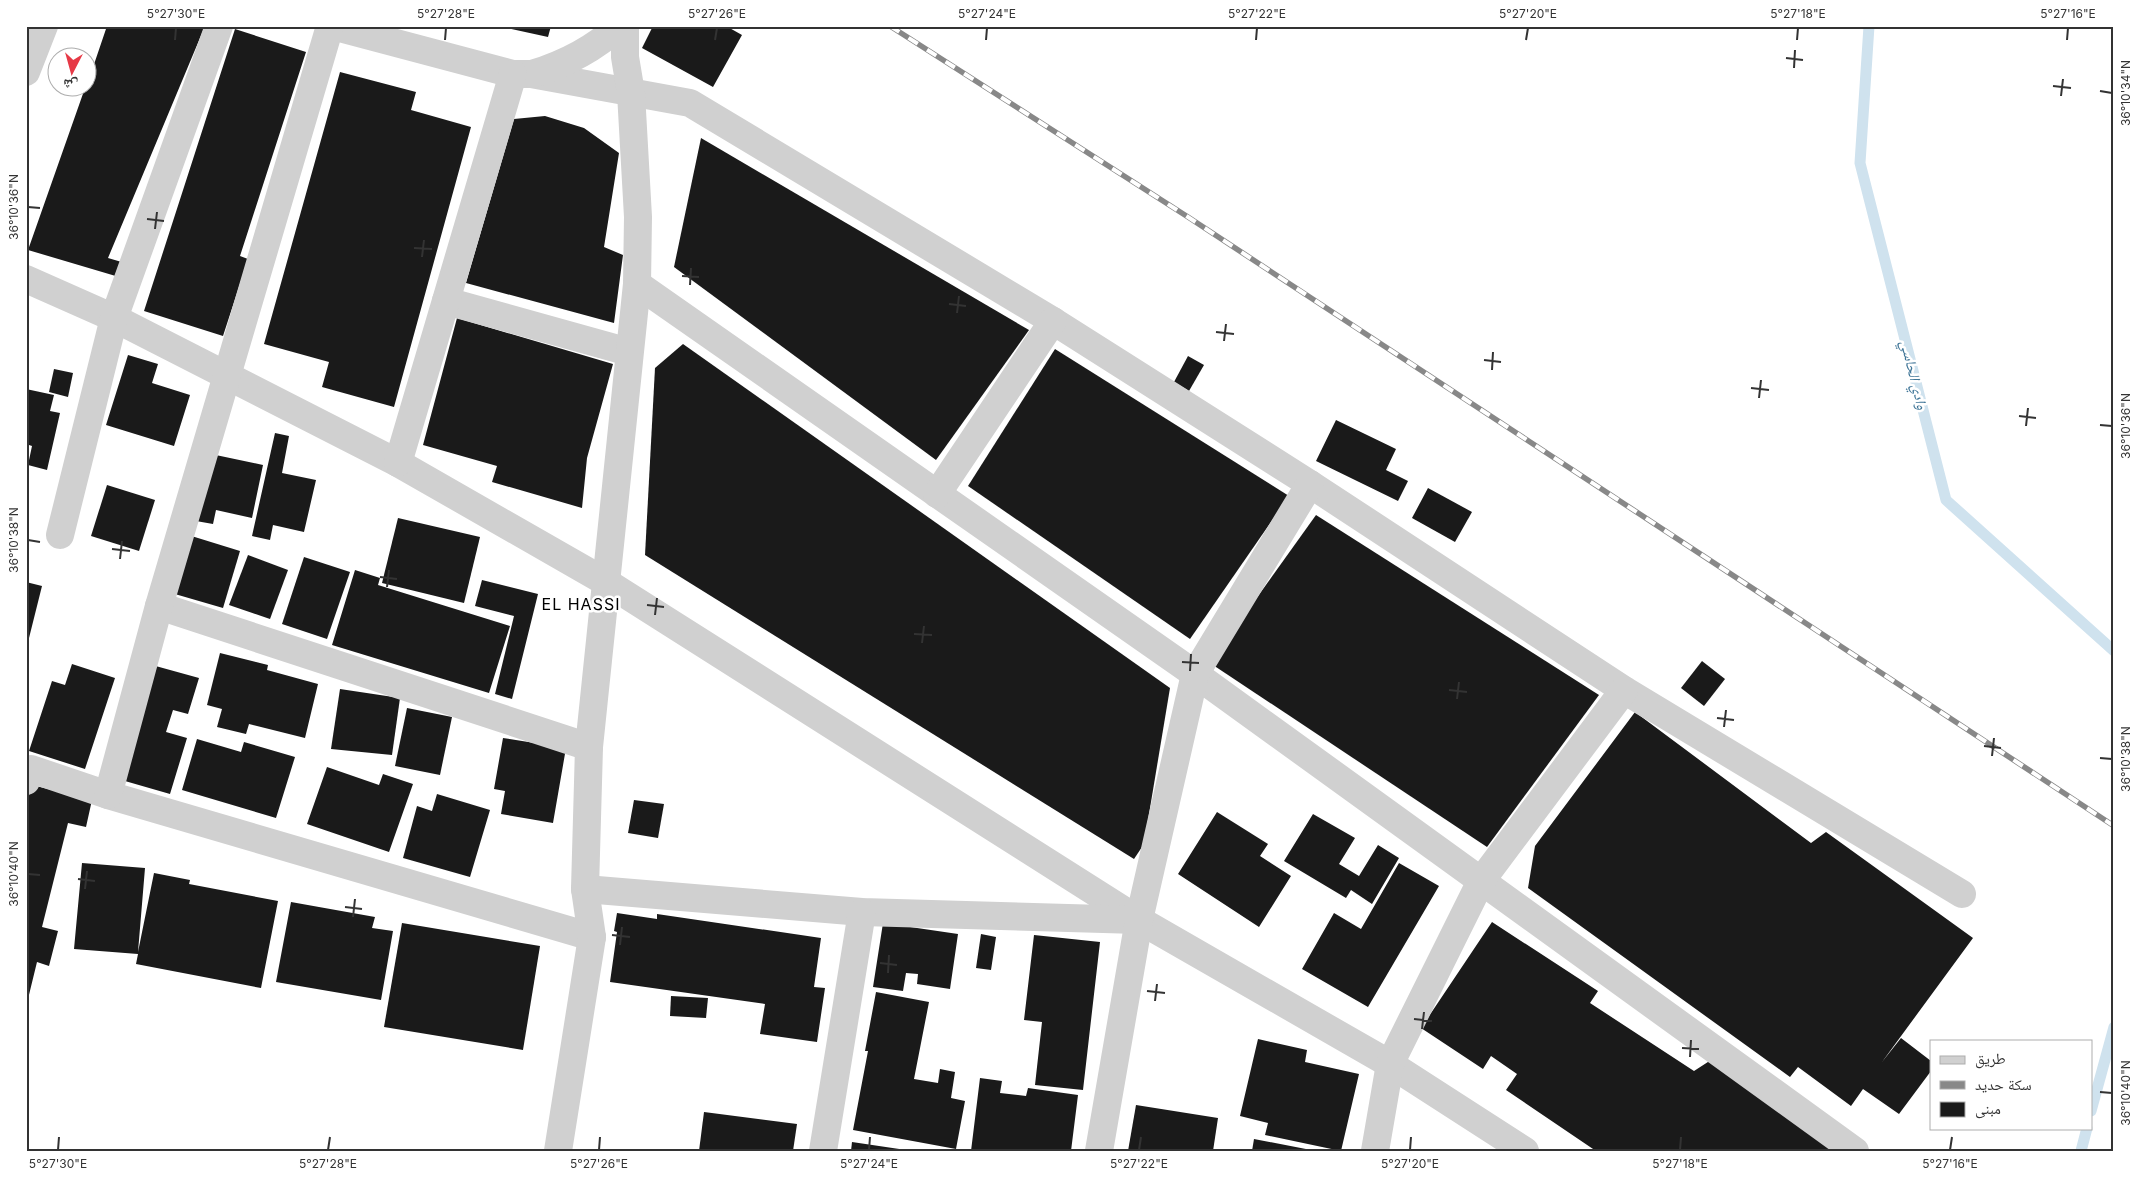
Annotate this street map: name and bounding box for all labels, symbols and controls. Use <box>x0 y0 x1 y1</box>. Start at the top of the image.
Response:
text: 5°27'30"E <box>147 6 205 21</box>
text: 5°27'28"E <box>417 6 475 21</box>
text: 5°27'26"E <box>688 6 746 21</box>
text: 5°27'24"E <box>958 6 1016 21</box>
text: 5°27'22"E <box>1228 6 1286 21</box>
text: 5°27'20"E <box>1499 6 1557 21</box>
text: 5°27'18"E <box>1770 6 1826 21</box>
text: 5°27'16"E <box>2040 6 2096 21</box>
north arrow <box>48 48 98 98</box>
text: 36°10'34"N <box>2118 60 2133 126</box>
text: ش <box>62 75 79 95</box>
text: 36°10'36"N <box>6 174 21 240</box>
water label: وادي الحاسي <box>1894 338 1932 412</box>
text: 36°10'36"N <box>2118 393 2133 459</box>
text: 36°10'38"N <box>6 507 21 573</box>
district label: EL HASSI <box>542 594 620 614</box>
text: 36°10'38"N <box>2118 726 2133 792</box>
text: 36°10'40"N <box>6 841 21 907</box>
legend <box>1930 1040 2092 1130</box>
text: طريق <box>1975 1049 2006 1069</box>
text: 36°10'40"N <box>2118 1060 2133 1126</box>
text: سكة حديد <box>1975 1075 2032 1094</box>
text: مبنى <box>1975 1099 2001 1119</box>
text: 5°27'30"E <box>29 1156 87 1171</box>
text: 5°27'28"E <box>299 1156 357 1171</box>
text: 5°27'26"E <box>570 1156 628 1171</box>
text: 5°27'24"E <box>840 1156 898 1171</box>
text: 5°27'22"E <box>1110 1156 1168 1171</box>
text: 5°27'20"E <box>1381 1156 1439 1171</box>
text: 5°27'18"E <box>1652 1156 1708 1171</box>
text: 5°27'16"E <box>1922 1156 1978 1171</box>

